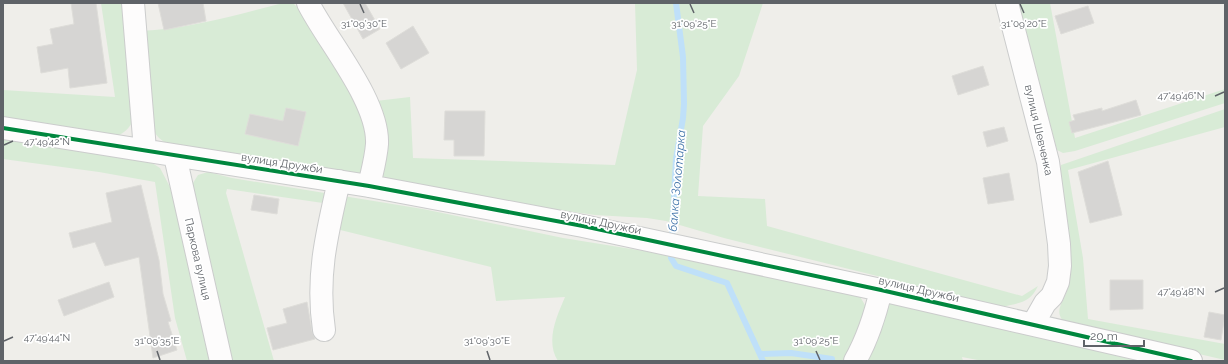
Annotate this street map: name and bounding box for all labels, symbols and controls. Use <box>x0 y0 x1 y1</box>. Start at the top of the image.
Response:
text: 31°09'30"E <box>341 18 387 29</box>
text: 31°09'25"E <box>671 18 717 29</box>
text: 31°09'20"E <box>1001 18 1047 29</box>
street label: вулиця Шевченка <box>1022 84 1055 177</box>
text: 47°49'46"N <box>1157 90 1205 101</box>
water label: балка Золотарка <box>666 129 688 233</box>
text: 47°49'42"N <box>24 136 70 147</box>
street label: вулиця Дружби <box>240 151 324 176</box>
street label: вулиця Дружби <box>559 208 642 237</box>
street label: Паркова вулиця <box>182 217 213 301</box>
street label: вулиця Дружби <box>877 274 960 305</box>
text: 47°49'48"N <box>1158 286 1204 297</box>
scale bar <box>1084 322 1144 348</box>
text: 20 m <box>1090 329 1118 343</box>
text: 47°49'44"N <box>24 332 70 343</box>
text: 31°09'35"E <box>134 335 180 346</box>
text: 31°09'30"E <box>464 335 510 346</box>
text: 31°09'25"E <box>793 335 839 346</box>

